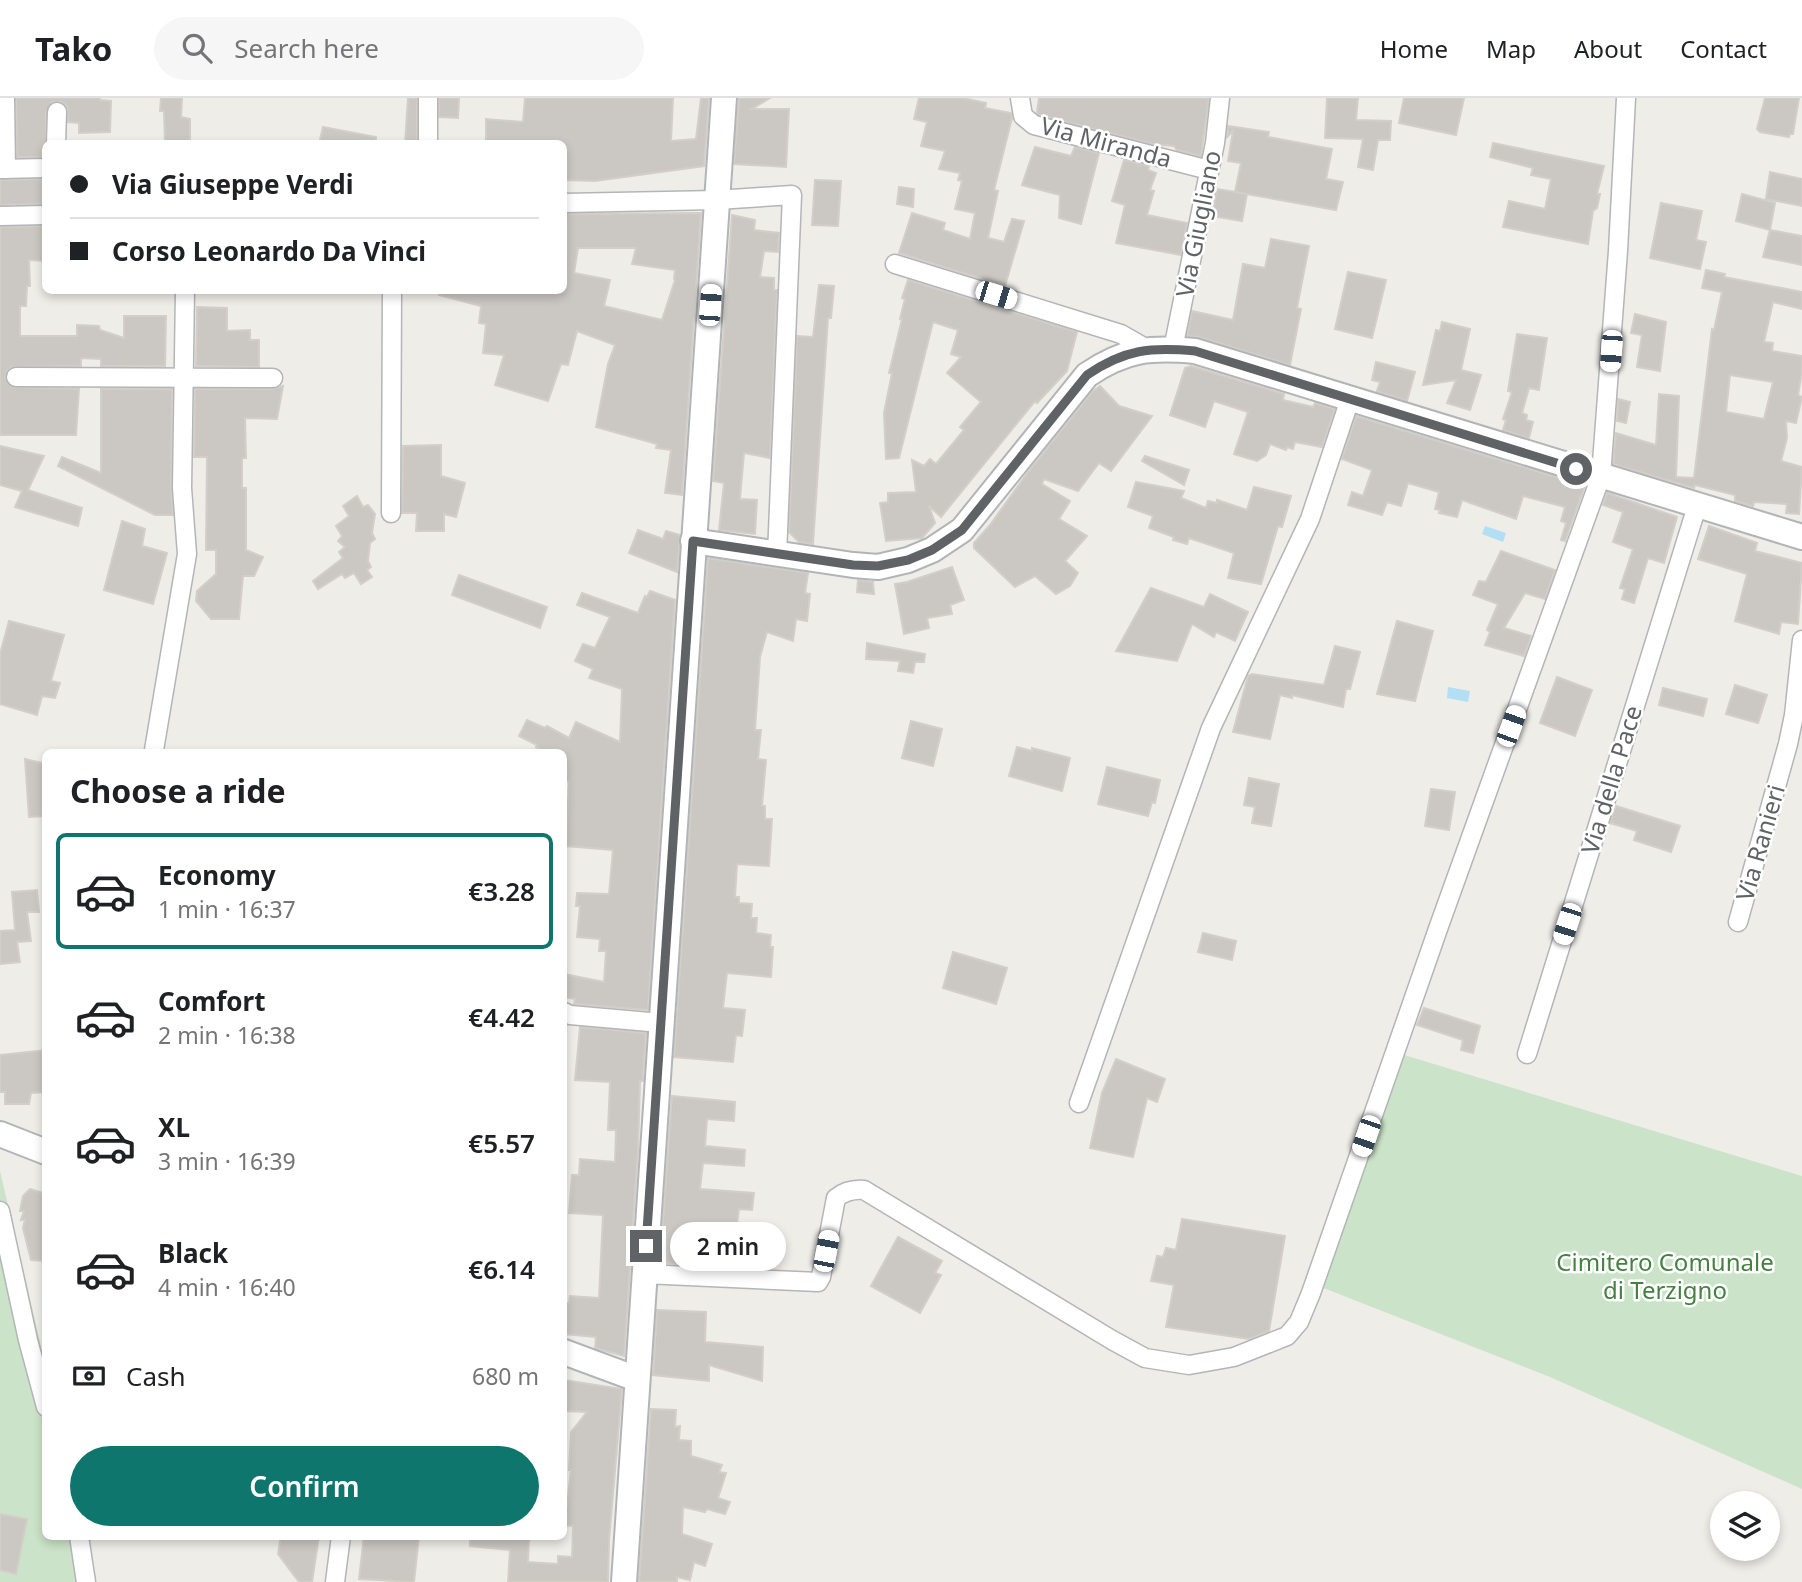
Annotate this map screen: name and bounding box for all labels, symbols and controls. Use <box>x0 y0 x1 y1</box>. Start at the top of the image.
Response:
search box <box>154 17 644 80</box>
text: Tako <box>35 26 112 71</box>
icon: search <box>178 29 216 67</box>
text: Search here <box>234 30 379 66</box>
text: Home <box>1380 32 1448 65</box>
text: Map <box>1486 32 1536 65</box>
text: About <box>1574 32 1642 65</box>
text: Contact <box>1680 32 1767 65</box>
street label: Via Miranda <box>1037 108 1175 175</box>
street label: Via Giugliano <box>1167 148 1228 300</box>
text: Via Giuseppe Verdi <box>112 166 353 202</box>
text: Corso Leonardo Da Vinci <box>112 233 426 269</box>
car <box>973 279 1020 311</box>
car <box>699 283 722 327</box>
car <box>1600 329 1623 373</box>
route start <box>1560 453 1592 485</box>
street label: Via della Pace <box>1572 701 1649 858</box>
car <box>1494 703 1529 749</box>
text: Choose a ride <box>70 769 286 812</box>
street label: Via Ranieri <box>1727 781 1792 905</box>
text: Economy <box>158 857 276 893</box>
icon: car <box>74 860 137 923</box>
text: €3.28 <box>468 873 535 909</box>
text: 1 min · 16:37 <box>158 893 296 925</box>
car <box>1551 901 1584 947</box>
text: Comfort <box>158 983 266 1019</box>
icon: car <box>74 986 137 1049</box>
text: €4.42 <box>468 999 535 1035</box>
text: 2 min · 16:38 <box>158 1019 296 1051</box>
text: XL <box>158 1109 190 1145</box>
icon: car <box>74 1112 137 1175</box>
car <box>1350 1113 1383 1159</box>
text: €5.57 <box>468 1125 535 1161</box>
text: 3 min · 16:39 <box>158 1145 296 1177</box>
callout: 2 min <box>670 1222 786 1270</box>
car <box>812 1228 841 1274</box>
route end <box>630 1230 662 1262</box>
text: 2 min <box>697 1230 759 1262</box>
text: Black <box>158 1235 228 1271</box>
icon: car <box>74 1238 137 1301</box>
park label: Cimitero Comunale di Terzigno <box>1556 1245 1774 1306</box>
text: €6.14 <box>468 1251 535 1287</box>
text: 4 min · 16:40 <box>158 1271 296 1303</box>
icon: cash <box>70 1357 108 1395</box>
text: Cash <box>126 1358 186 1394</box>
text: 680 m <box>472 1360 539 1392</box>
button: Confirm <box>70 1446 539 1526</box>
map controls <box>1710 1491 1780 1561</box>
button: layers <box>1710 1491 1780 1561</box>

